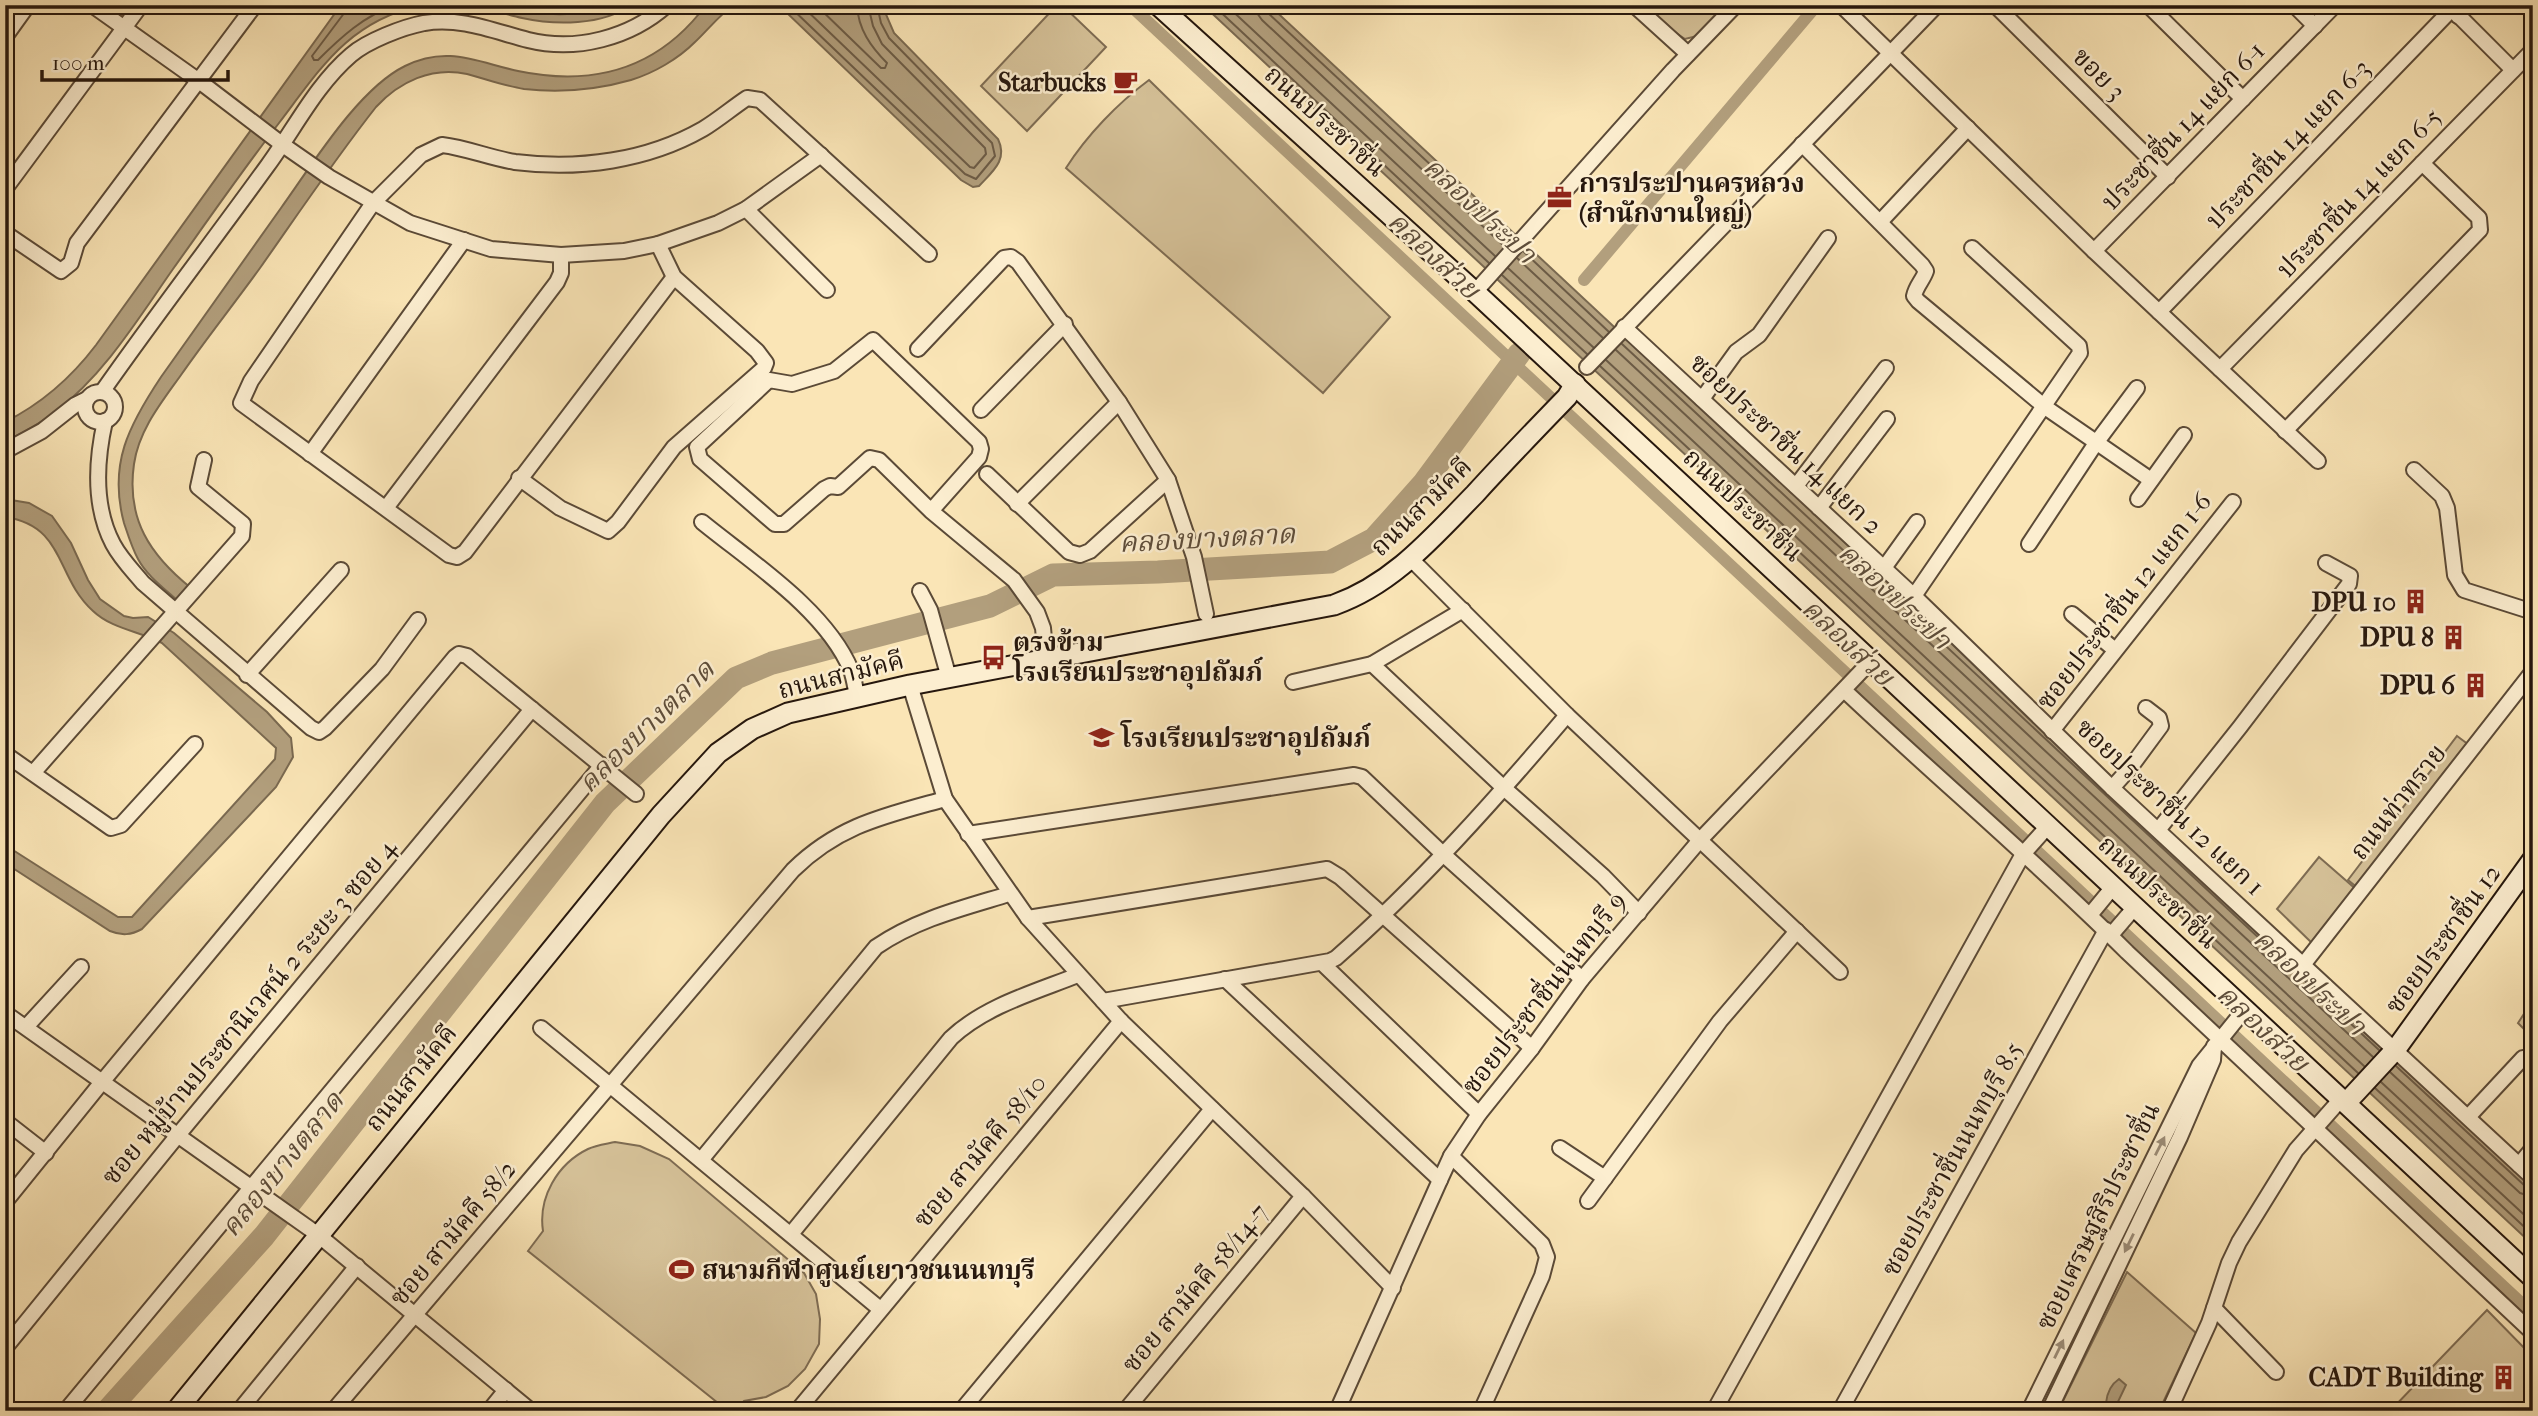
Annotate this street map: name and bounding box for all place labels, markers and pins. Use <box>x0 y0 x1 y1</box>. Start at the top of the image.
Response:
place label: Starbucks <box>998 67 1106 98</box>
cafe icon: Starbucks <box>1112 68 1140 96</box>
place label: การประปานครหลวง (สำนักงานใหญ่) <box>1579 168 1805 229</box>
office icon: การประปานครหลวง (สำนักงานใหญ่) <box>1545 184 1573 212</box>
place label: DPU 10 <box>2312 587 2396 618</box>
building icon: DPU 10 <box>2402 588 2430 616</box>
place label: DPU 8 <box>2360 622 2434 653</box>
building icon: DPU 8 <box>2440 623 2468 651</box>
place label: ตรงข้าม โรงเรียนประชาอุปถัมภ์ <box>1012 627 1264 690</box>
bus stop icon: ตรงข้าม โรงเรียนประชาอุปถัมภ์ <box>979 643 1007 671</box>
place label: DPU 6 <box>2380 670 2456 701</box>
building icon: DPU 6 <box>2461 671 2489 699</box>
place label: โรงเรียนประชาอุปถัมภ์ <box>1120 720 1372 756</box>
school or university icon: โรงเรียนประชาอุปถัมภ์ <box>1087 724 1115 752</box>
place label: สนามกีฬาศูนย์เยาวชนนนทบุรี <box>702 1254 1035 1288</box>
sports icon: สนามกีฬาศูนย์เยาวชนนนทบุรี <box>668 1256 696 1284</box>
place label: CADT Building <box>2309 1362 2484 1393</box>
building icon: CADT Building <box>2489 1363 2517 1391</box>

